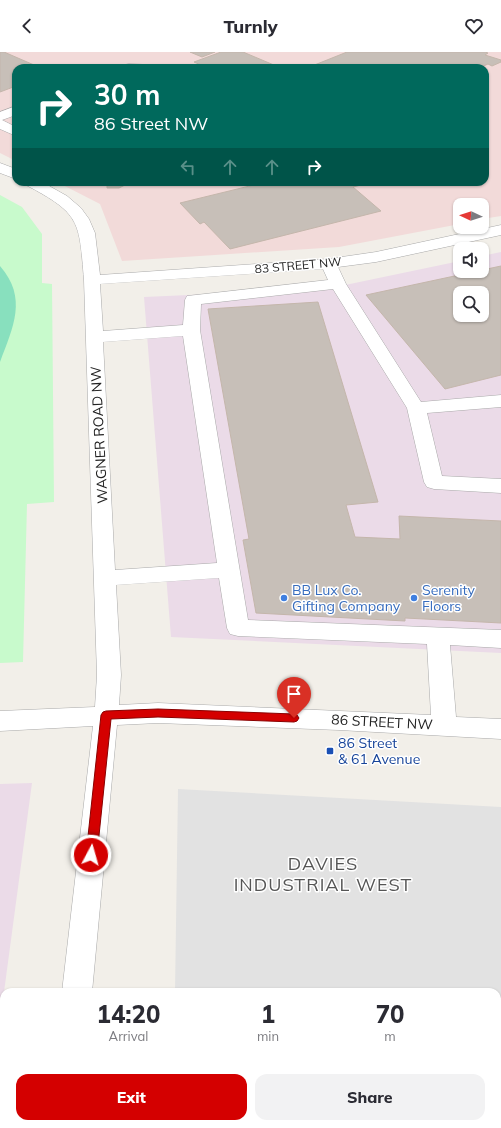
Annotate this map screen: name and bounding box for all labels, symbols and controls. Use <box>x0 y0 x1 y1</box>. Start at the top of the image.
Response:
icon: back <box>16 15 38 37</box>
text: Turnly <box>223 15 278 38</box>
icon: heart <box>463 15 485 37</box>
text: 30 m <box>94 77 160 112</box>
icon: right <box>28 80 80 132</box>
text: 86 Street NW <box>94 112 208 135</box>
icon: left <box>177 156 199 178</box>
icon: ahead <box>219 156 241 178</box>
icon: ahead <box>261 156 283 178</box>
icon: right <box>303 156 325 178</box>
north arrow <box>453 198 489 234</box>
map controls <box>453 198 489 322</box>
button: sound <box>453 242 489 278</box>
street label: 83 STREET NW <box>254 254 342 276</box>
button: search <box>453 286 489 322</box>
street label: WAGNER ROAD NW <box>86 365 112 504</box>
place label: BB Lux Co. Gifting Company <box>292 581 401 615</box>
place label: Serenity Floors <box>422 581 475 615</box>
marker: BB Lux Co. Gifting Company <box>279 593 289 603</box>
marker: Serenity Floors <box>409 593 419 603</box>
pin <box>277 677 311 718</box>
icon: arrive <box>283 683 305 705</box>
street label: 86 STREET NW <box>331 710 434 734</box>
place label: 86 Street & 61 Avenue <box>338 734 420 768</box>
marker: 86 Street & 61 Avenue <box>325 746 335 756</box>
position arrow <box>70 834 112 876</box>
district label: DAVIES INDUSTRIAL WEST <box>234 852 412 896</box>
text: 14:20 <box>97 999 160 1029</box>
text: 1 <box>261 999 275 1029</box>
text: 70 <box>376 999 404 1029</box>
text: Arrival <box>109 1028 148 1044</box>
text: min <box>257 1028 279 1044</box>
text: m <box>384 1028 396 1044</box>
button: Exit <box>16 1074 247 1120</box>
button: Share <box>255 1074 485 1120</box>

